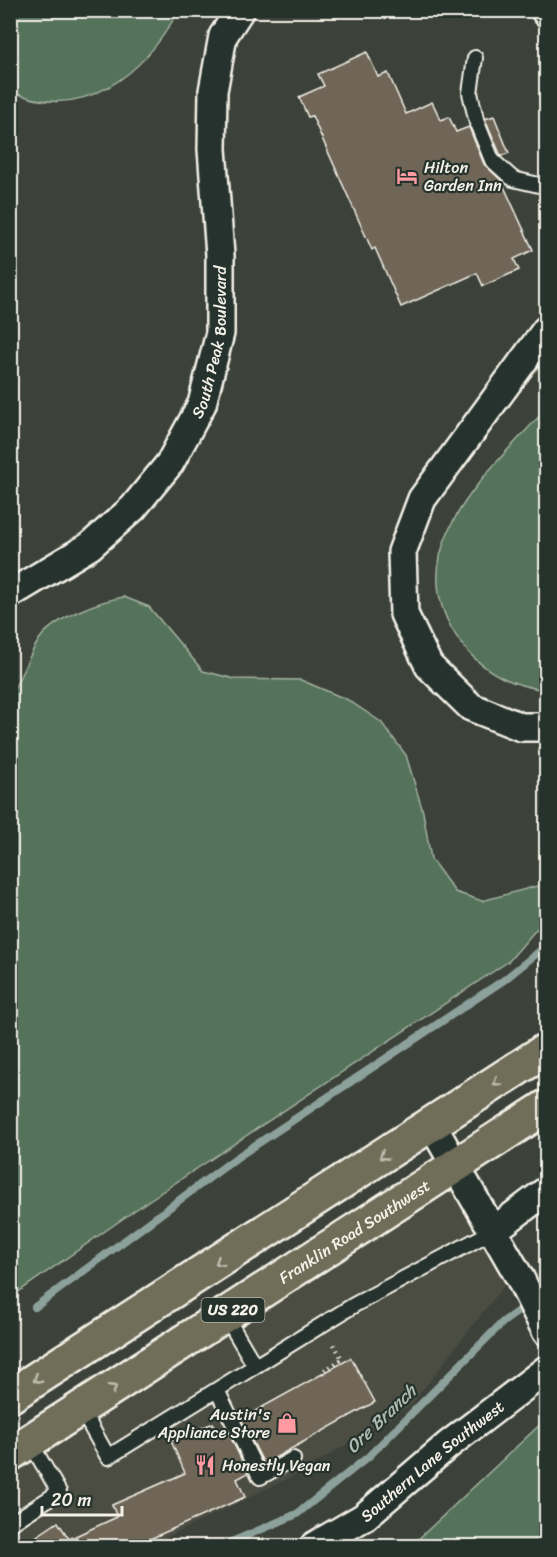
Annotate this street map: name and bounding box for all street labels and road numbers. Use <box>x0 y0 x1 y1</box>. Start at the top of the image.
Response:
street label: South Peak Boulevard <box>183 265 235 424</box>
street label: Franklin Road Southwest <box>273 1172 436 1292</box>
road number: US 220 <box>202 1298 264 1322</box>
street label: Southern Lane Southwest <box>354 1393 511 1530</box>

